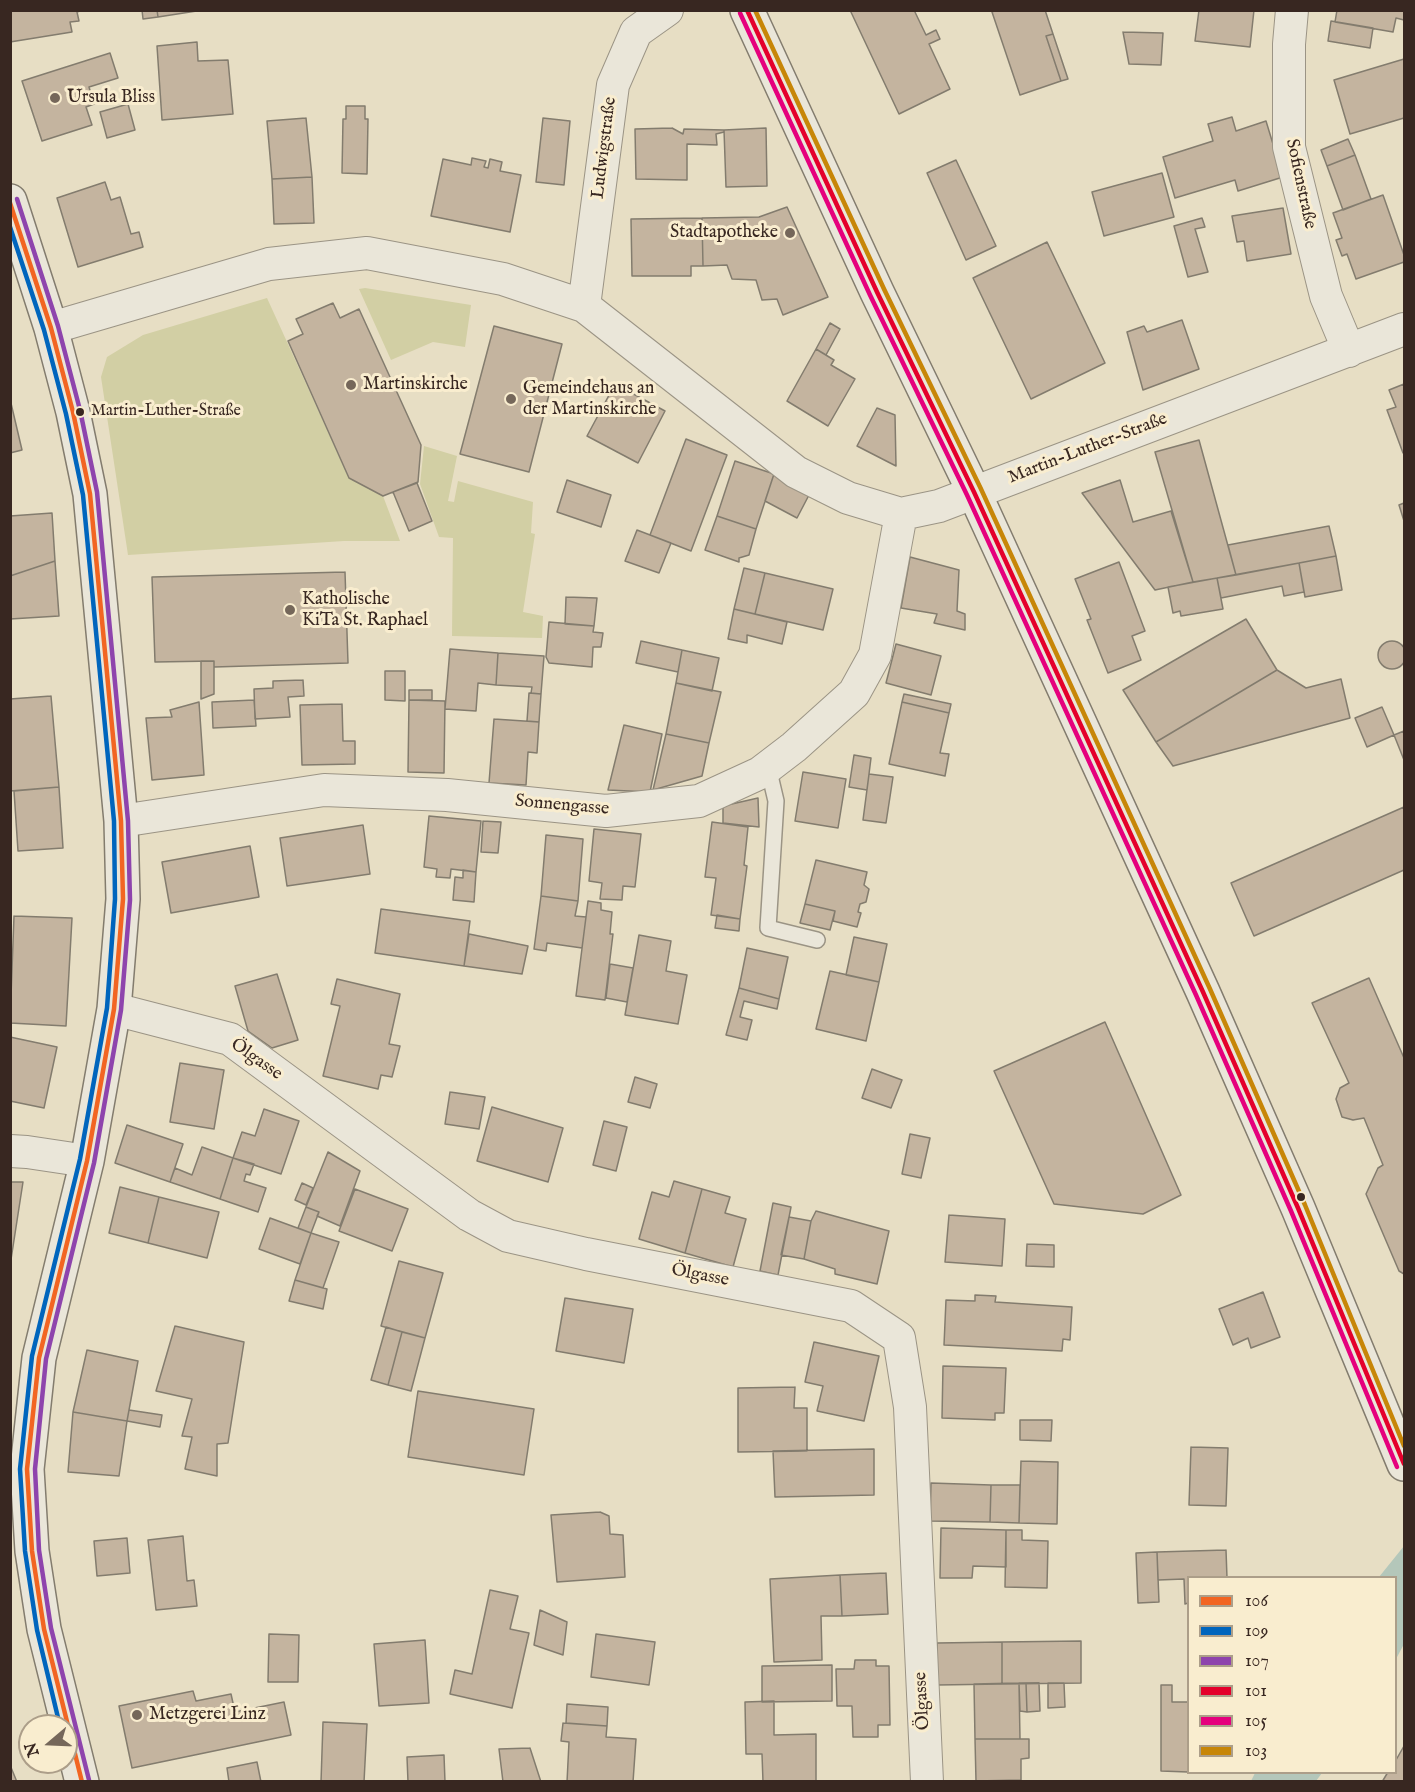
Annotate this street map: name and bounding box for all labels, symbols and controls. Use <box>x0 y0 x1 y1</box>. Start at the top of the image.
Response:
place label: Ursula Bliss <box>67 87 155 109</box>
marker: Ursula Bliss <box>48 91 62 105</box>
street label: Ludwigstraße <box>588 96 622 200</box>
street label: Sofienstraße <box>1280 137 1320 231</box>
place label: Stadtapotheke <box>670 222 778 244</box>
marker: Stadtapotheke <box>783 226 797 240</box>
place label: Martinskirche <box>363 374 468 396</box>
marker: Martinskirche <box>344 378 358 392</box>
place label: Gemeindehaus an der Martinskirche <box>523 378 656 420</box>
marker: Gemeindehaus an der Martinskirche <box>504 392 518 406</box>
place label: Martin-Luther-Straße <box>91 402 241 422</box>
marker: Martin-Luther-Straße <box>74 406 86 418</box>
street label: Martin-Luther-Straße <box>1005 409 1171 489</box>
place label: Katholische KiTa St. Raphael <box>302 589 428 632</box>
marker: Katholische KiTa St. Raphael <box>283 603 297 617</box>
street label: Sonnengasse <box>514 791 610 821</box>
street label: Ölgasse <box>226 1034 286 1086</box>
unlabelled marker <box>1295 1191 1307 1203</box>
street label: Ölgasse <box>669 1260 731 1292</box>
legend <box>1187 1576 1397 1774</box>
text: 106 <box>1245 1590 1268 1613</box>
text: 109 <box>1245 1620 1268 1643</box>
text: 107 <box>1245 1650 1269 1673</box>
street label: Ölgasse <box>911 1671 935 1731</box>
text: 101 <box>1245 1680 1267 1703</box>
place label: Metzgerei Linz <box>149 1704 266 1726</box>
marker: Metzgerei Linz <box>130 1708 144 1722</box>
text: 105 <box>1245 1710 1267 1733</box>
north arrow <box>18 1714 78 1774</box>
text: N <box>21 1739 45 1759</box>
text: 103 <box>1245 1740 1267 1763</box>

